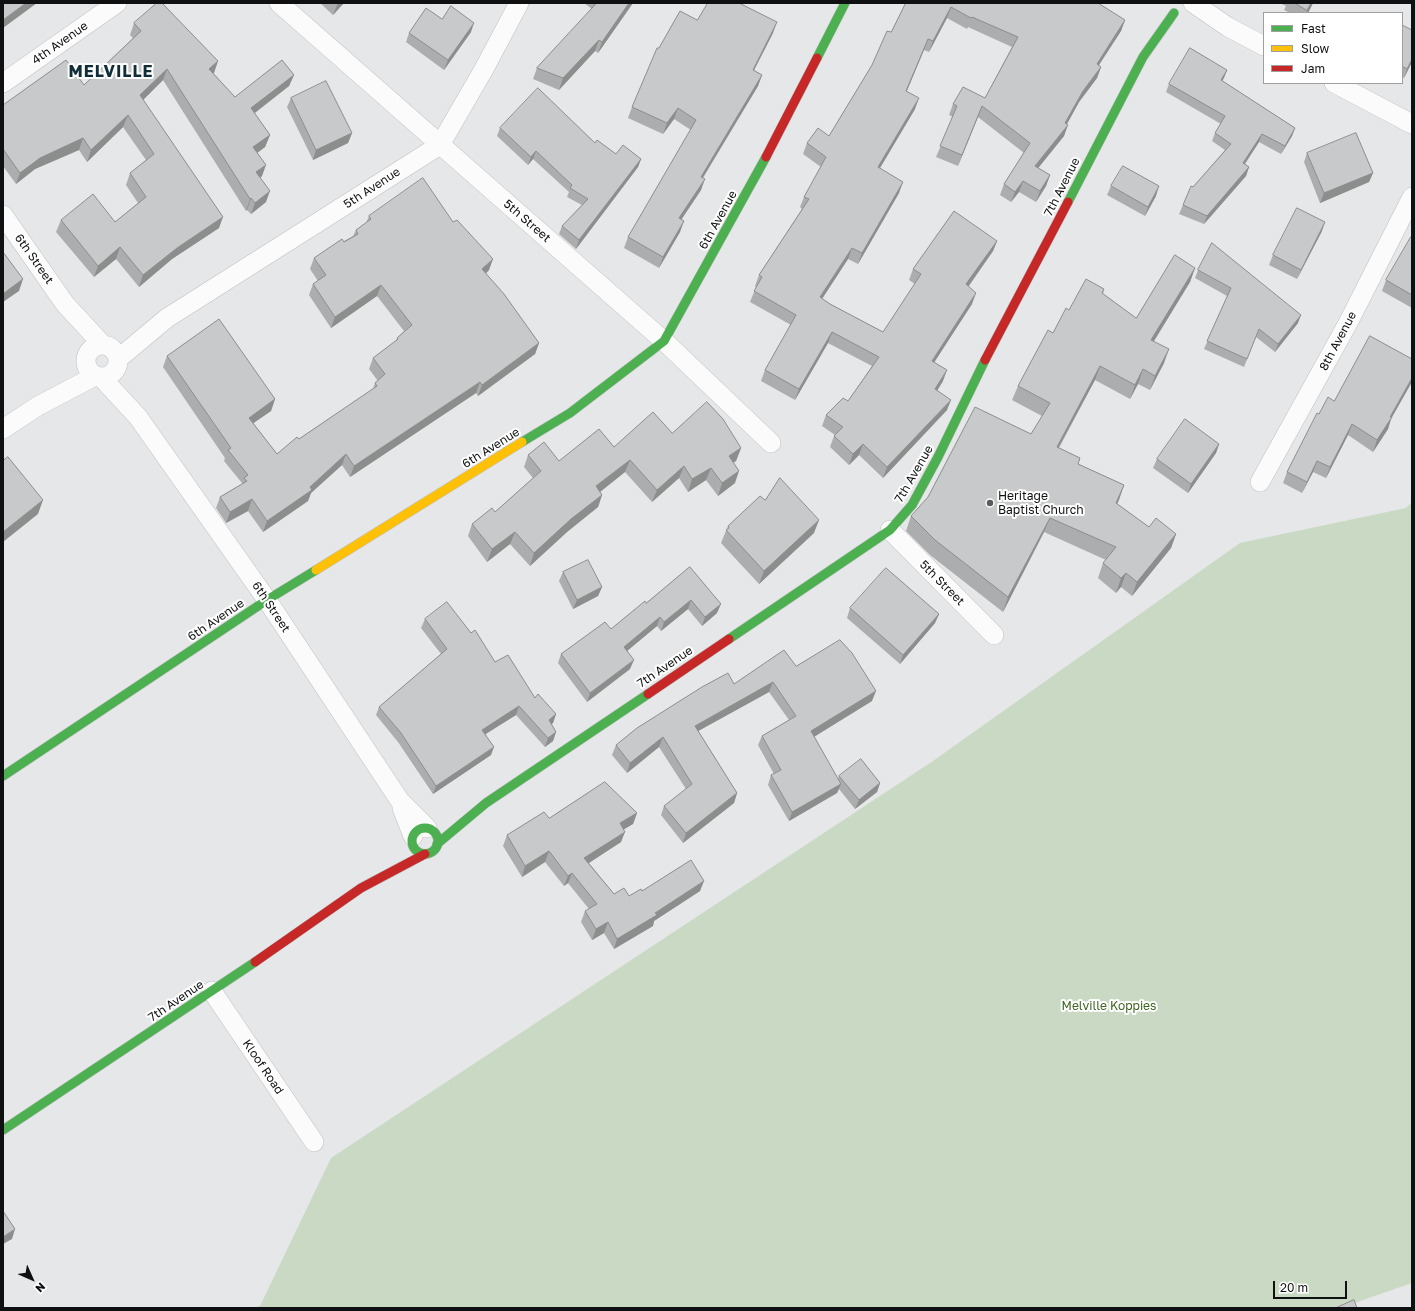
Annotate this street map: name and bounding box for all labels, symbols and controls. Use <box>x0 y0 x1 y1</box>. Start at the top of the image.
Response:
legend <box>1263 12 1403 84</box>
street label: 4th Avenue <box>29 19 91 67</box>
text: Fast <box>1301 21 1326 36</box>
text: Slow <box>1301 41 1329 56</box>
text: Jam <box>1301 61 1325 76</box>
district label: MELVILLE <box>68 62 154 82</box>
street label: 7th Avenue <box>1041 155 1083 219</box>
street label: 5th Avenue <box>341 164 403 212</box>
street label: 6th Avenue <box>696 188 740 252</box>
street label: 5th Street <box>501 197 553 245</box>
street label: 6th Street <box>11 231 57 287</box>
street label: 8th Avenue <box>1316 309 1360 373</box>
street label: 6th Avenue <box>460 425 522 471</box>
street label: 7th Avenue <box>892 443 936 505</box>
place label: Heritage Baptist Church <box>998 489 1084 517</box>
marker: Heritage Baptist Church <box>985 498 995 508</box>
street label: 5th Street <box>917 558 967 608</box>
street label: 6th Street <box>249 579 293 635</box>
street label: 6th Avenue <box>185 596 247 644</box>
street label: 7th Avenue <box>634 643 696 691</box>
street label: 7th Avenue <box>145 977 207 1025</box>
park label: Melville Koppies <box>1062 999 1156 1013</box>
street label: Kloof Road <box>239 1037 287 1097</box>
north arrow <box>12 1259 52 1299</box>
scale bar <box>1275 1273 1349 1299</box>
text: N <box>33 1280 48 1295</box>
text: 20 m <box>1280 1280 1308 1295</box>

